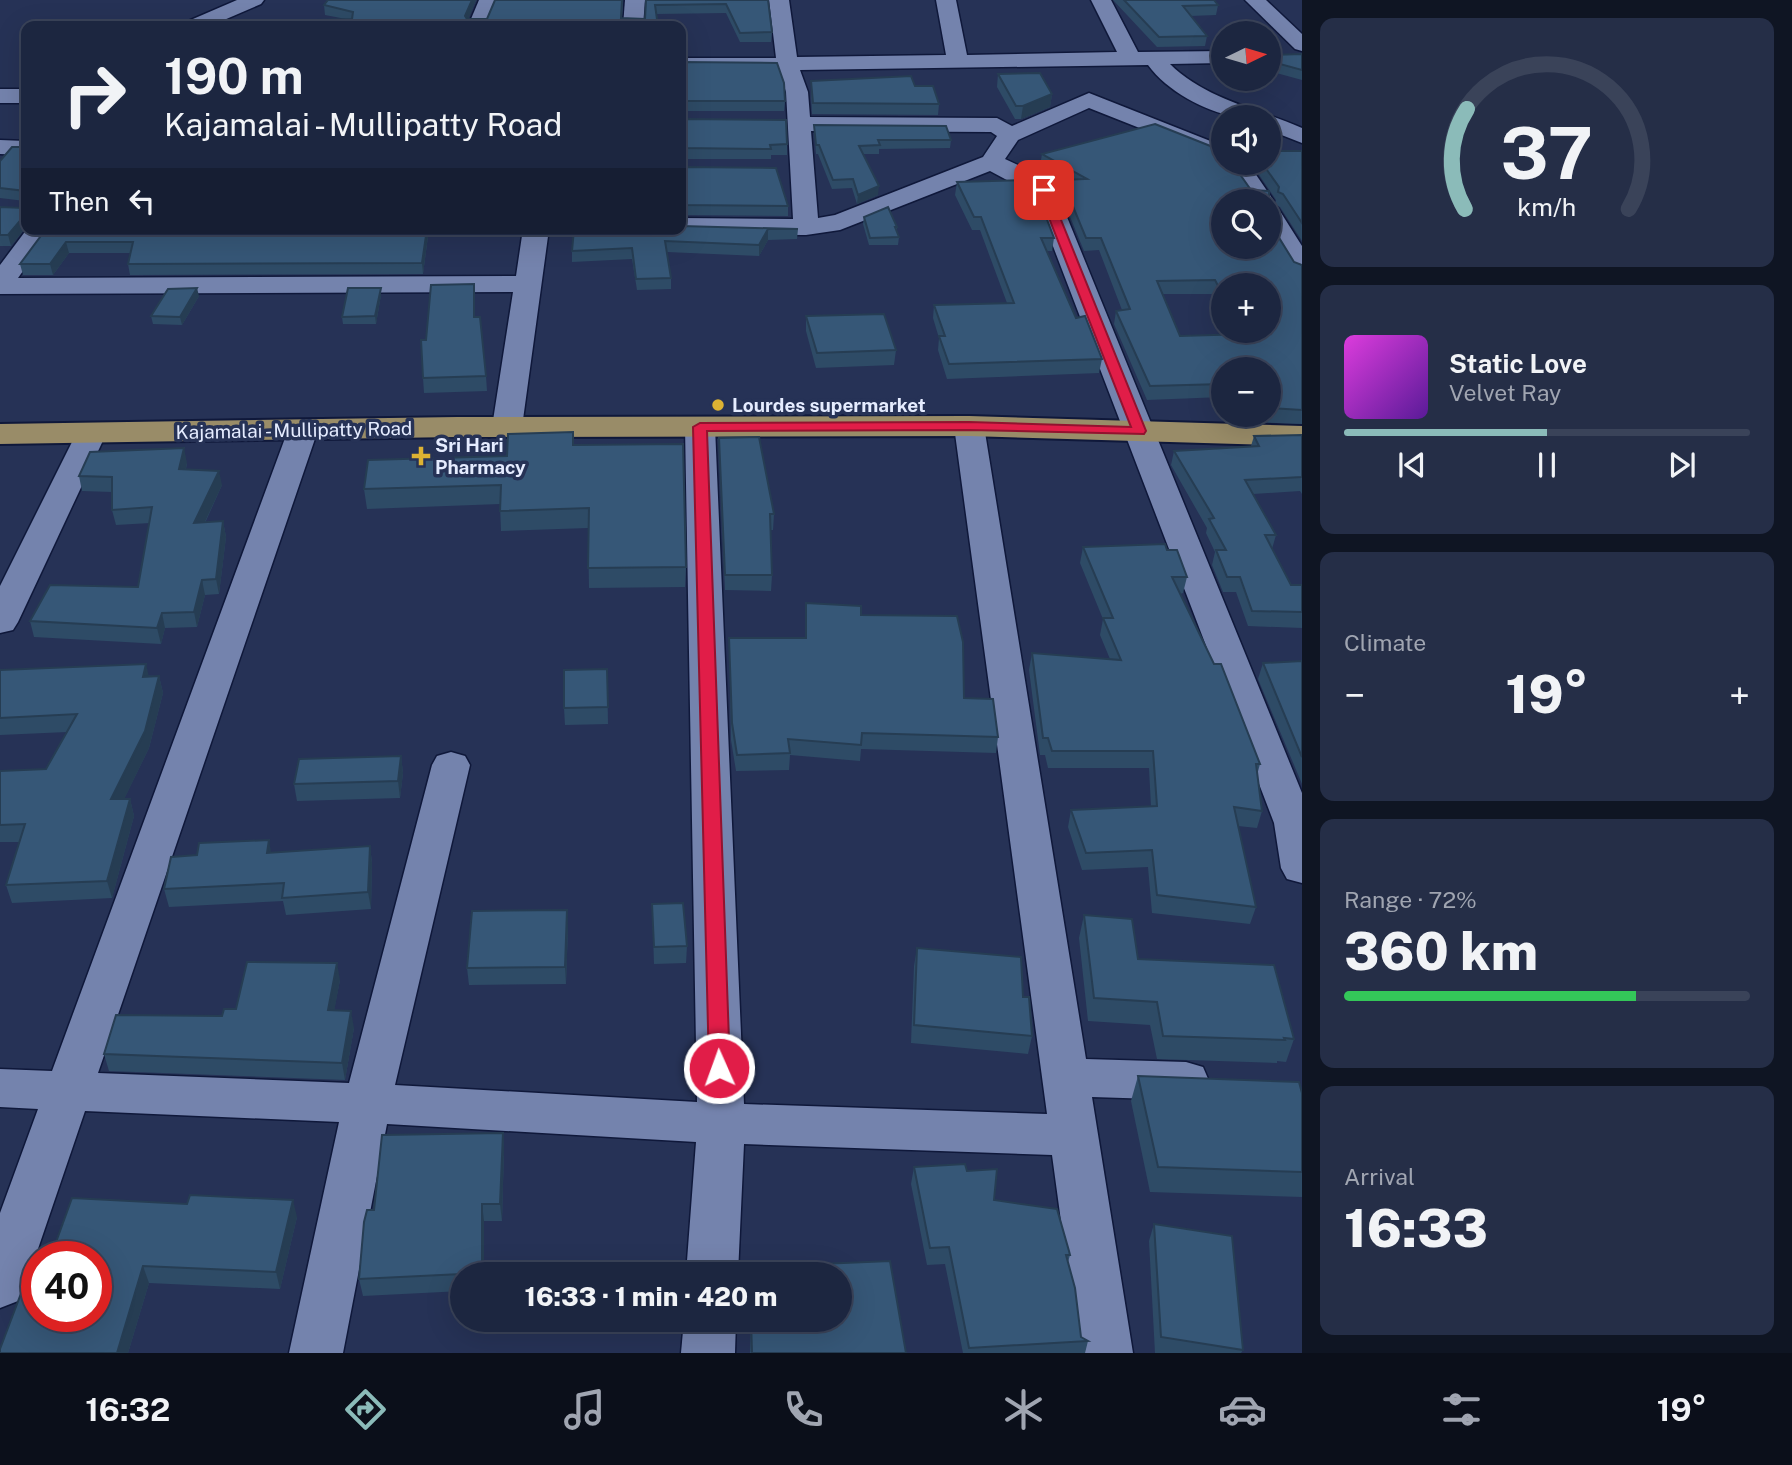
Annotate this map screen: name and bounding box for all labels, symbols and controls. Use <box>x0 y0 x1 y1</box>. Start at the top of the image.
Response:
north arrow <box>1211 21 1281 91</box>
map controls <box>1211 21 1281 427</box>
text: 190 m <box>164 47 304 105</box>
icon: right <box>49 49 140 140</box>
button: sound <box>1211 105 1281 175</box>
text: Kajamalai - Mullipatty Road <box>164 106 562 143</box>
text: 37 <box>1501 110 1593 195</box>
pin <box>1014 160 1074 220</box>
icon: arrive <box>1025 171 1063 209</box>
icon: left <box>123 182 161 220</box>
text: Then <box>49 186 109 217</box>
button: search <box>1211 189 1281 259</box>
text: km/h <box>1518 191 1576 221</box>
button: + <box>1211 273 1281 343</box>
text: Static Love <box>1449 348 1587 379</box>
button: − <box>1211 357 1281 427</box>
text: Velvet Ray <box>1449 379 1561 406</box>
place label: Lourdes supermarket <box>732 394 926 416</box>
marker: Lourdes supermarket <box>710 397 726 413</box>
street label: Kajamalai - Mullipatty Road <box>176 417 412 443</box>
place label: Sri Hari Pharmacy <box>435 434 526 478</box>
icon: previous <box>1393 446 1431 484</box>
icon: pause <box>1528 446 1566 484</box>
icon: next <box>1663 446 1701 484</box>
marker: Sri Hari Pharmacy <box>413 448 429 464</box>
text: Climate <box>1344 629 1426 656</box>
text: 19° <box>1506 664 1588 725</box>
text: − <box>1344 673 1365 718</box>
text: + <box>1729 673 1750 718</box>
text: Range · 72% <box>1344 886 1477 913</box>
text: 360 km <box>1344 921 1538 982</box>
position arrow <box>682 1031 756 1105</box>
text: Arrival <box>1344 1163 1415 1190</box>
text: 16:33 <box>1344 1198 1488 1259</box>
speed limit sign: 40 <box>21 1241 112 1332</box>
text: 16:33 · 1 min · 420 m <box>525 1281 778 1312</box>
icon: directions <box>341 1385 390 1434</box>
icon: music <box>560 1385 609 1434</box>
icon: phone <box>779 1385 828 1434</box>
icon: climate <box>999 1385 1048 1434</box>
icon: car <box>1218 1385 1267 1434</box>
icon: filters <box>1437 1385 1486 1434</box>
text: 16:32 <box>85 1391 170 1428</box>
text: 19° <box>1657 1391 1707 1428</box>

